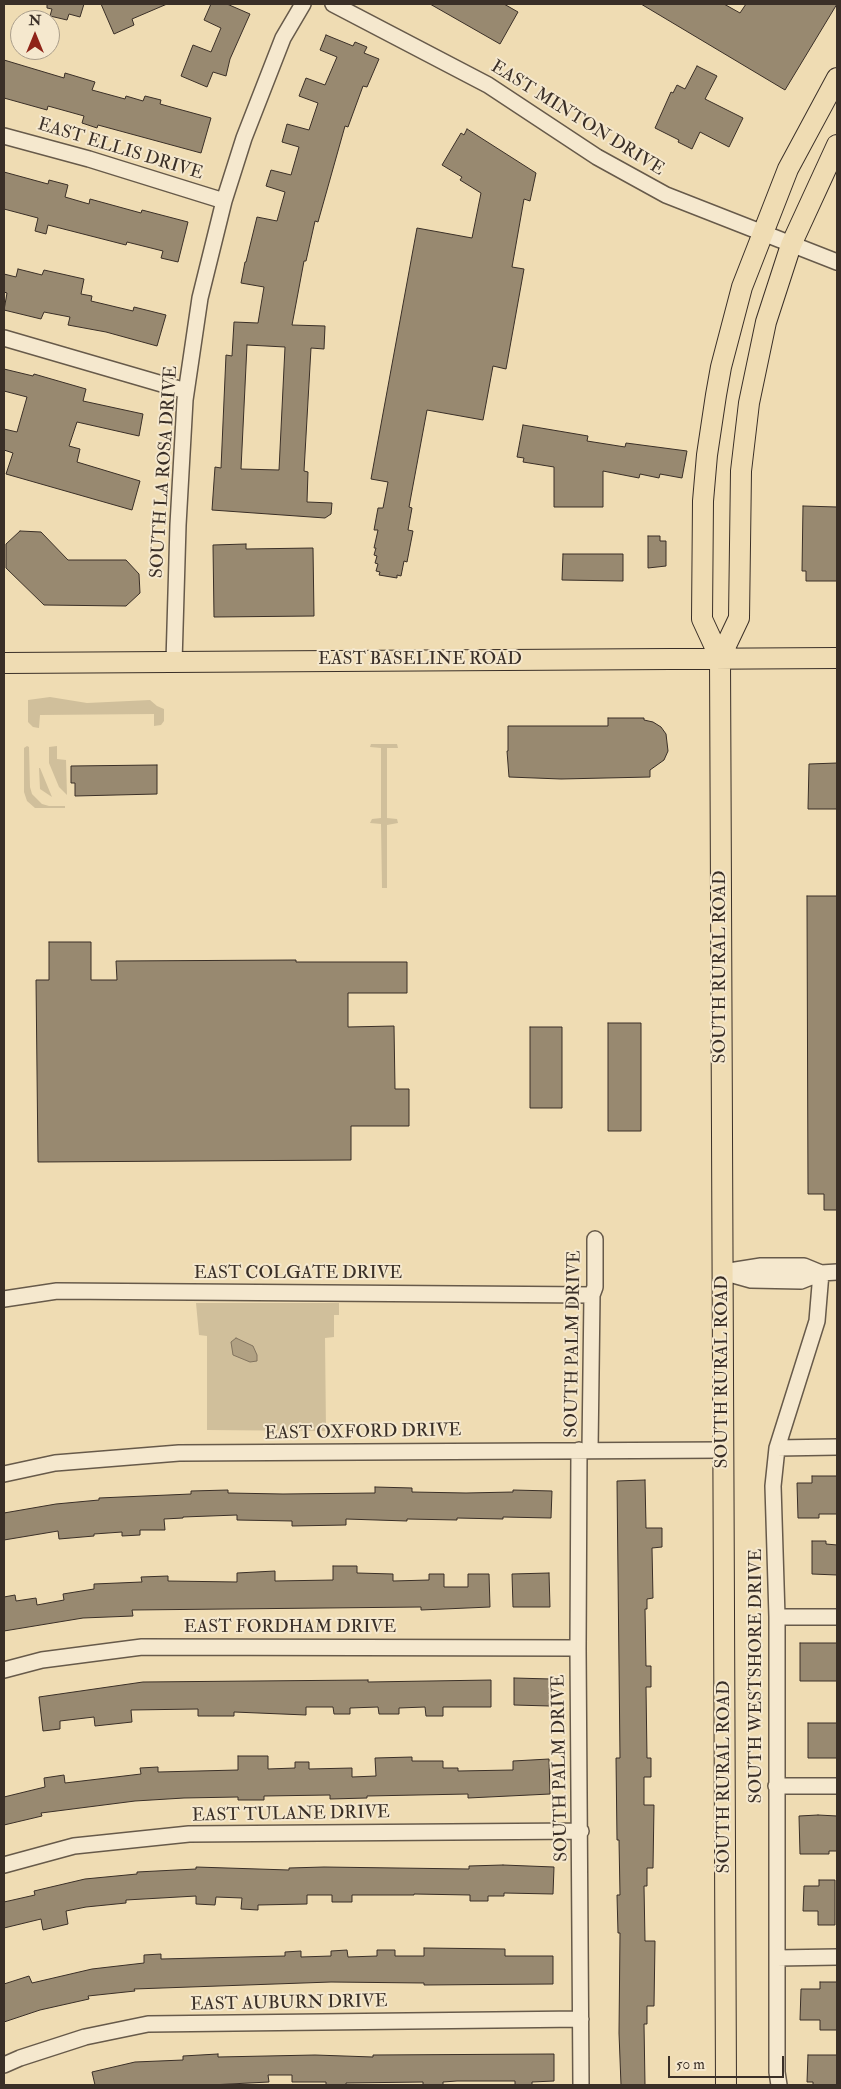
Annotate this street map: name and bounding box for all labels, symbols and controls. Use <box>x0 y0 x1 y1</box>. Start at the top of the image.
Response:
north arrow <box>10 10 60 60</box>
text: N <box>29 12 41 29</box>
street label: EAST MINTON DRIVE <box>486 57 668 181</box>
street label: EAST ELLIS DRIVE <box>35 115 205 185</box>
street label: SOUTH LA ROSA DRIVE <box>147 365 183 579</box>
street label: EAST BASELINE ROAD <box>318 649 522 671</box>
street label: SOUTH RURAL ROAD <box>710 870 732 1064</box>
street label: SOUTH PALM DRIVE <box>562 1250 586 1438</box>
street label: EAST COLGATE DRIVE <box>194 1263 402 1285</box>
street label: SOUTH RURAL ROAD <box>712 1275 734 1469</box>
street label: EAST OXFORD DRIVE <box>264 1420 462 1446</box>
street label: SOUTH WESTSHORE DRIVE <box>746 1548 768 1804</box>
street label: EAST FORDHAM DRIVE <box>184 1617 396 1639</box>
street label: SOUTH PALM DRIVE <box>549 1674 573 1862</box>
street label: SOUTH RURAL ROAD <box>714 1680 736 1874</box>
street label: EAST TULANE DRIVE <box>192 1802 390 1828</box>
street label: EAST AUBURN DRIVE <box>190 1991 388 2017</box>
scale bar <box>671 2046 787 2078</box>
text: 50 m <box>676 2055 705 2074</box>

